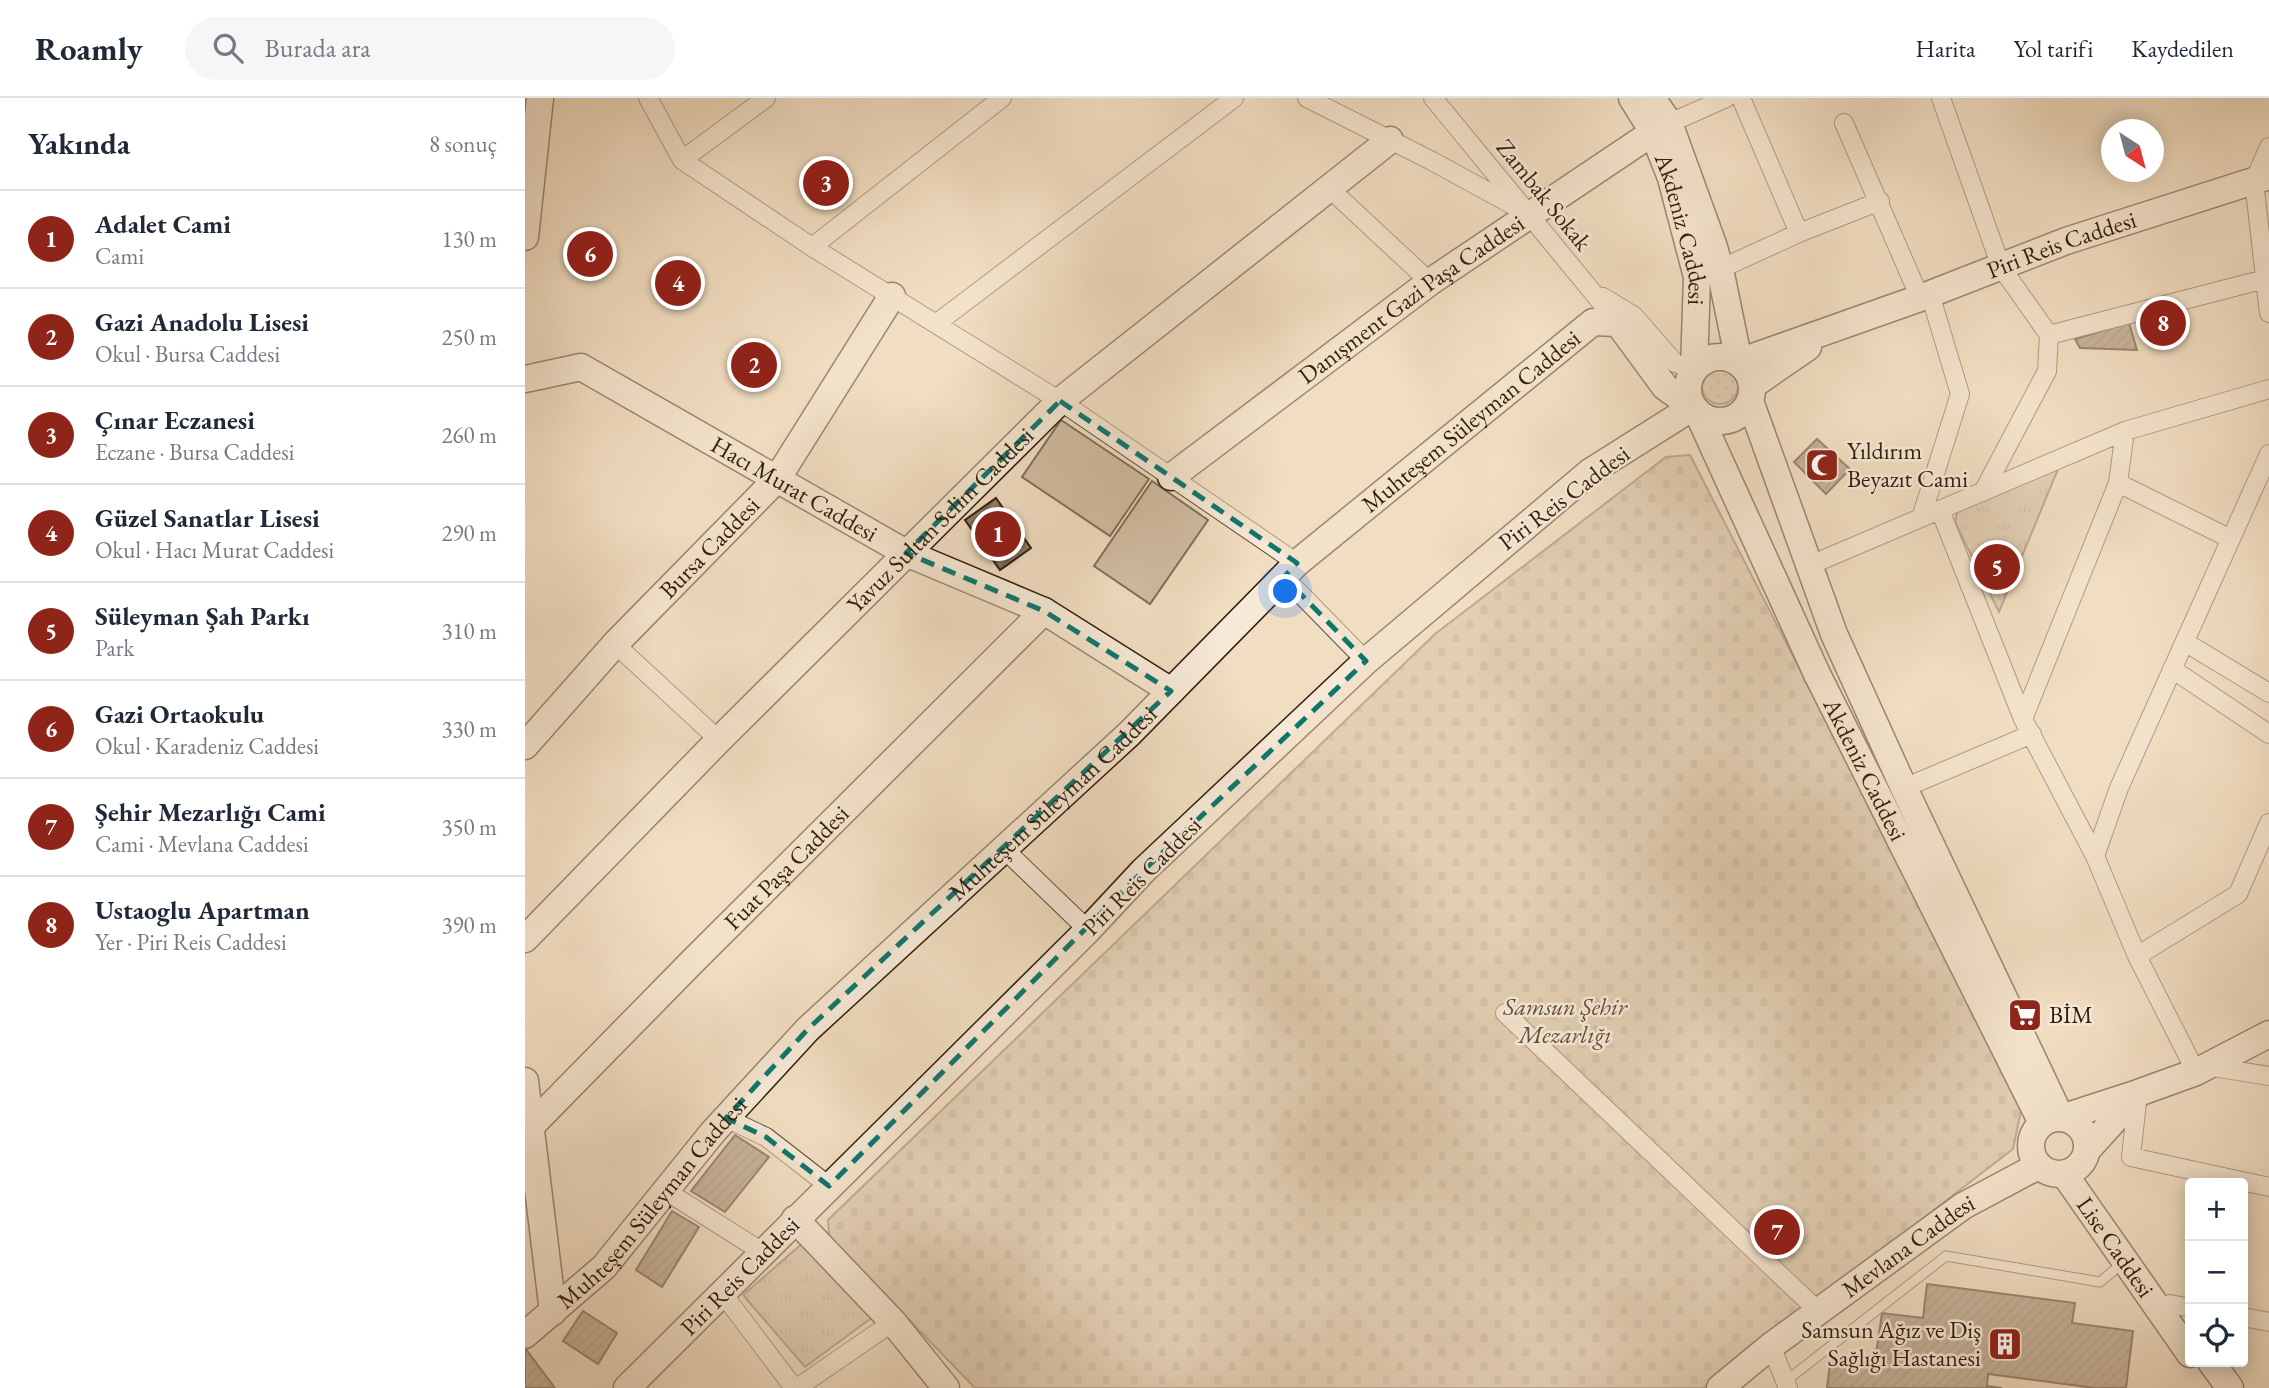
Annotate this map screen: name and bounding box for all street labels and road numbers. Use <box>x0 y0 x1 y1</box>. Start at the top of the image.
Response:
street label: Zambak Sokak <box>1490 132 1599 257</box>
street label: Akdeniz Caddesi <box>1647 148 1714 306</box>
street label: Piri Reis Caddesi <box>1982 204 2140 286</box>
street label: Danışment Gazi Paşa Caddesi <box>1292 207 1530 391</box>
street label: Muhteşem Süleyman Caddesi <box>1355 322 1587 519</box>
street label: Yavuz Sultan Selim Caddesi <box>840 420 1040 619</box>
street label: Hacı Murat Caddesi <box>706 429 884 549</box>
street label: Piri Reis Caddesi <box>1492 438 1636 557</box>
street label: Bursa Caddesi <box>652 490 766 605</box>
street label: Akdeniz Caddesi <box>1816 692 1914 846</box>
street label: Muhteşem Süleyman Caddesi <box>942 699 1164 907</box>
street label: Fuat Paşa Caddesi <box>717 798 856 936</box>
street label: Piri Reis Caddesi <box>1075 809 1208 942</box>
street label: Muhteşem Süleyman Caddesi <box>550 1089 753 1316</box>
street label: Mevlana Caddesi <box>1835 1187 1980 1304</box>
street label: Lise Caddesi <box>2070 1190 2162 1303</box>
street label: Piri Reis Caddesi <box>673 1209 806 1342</box>

